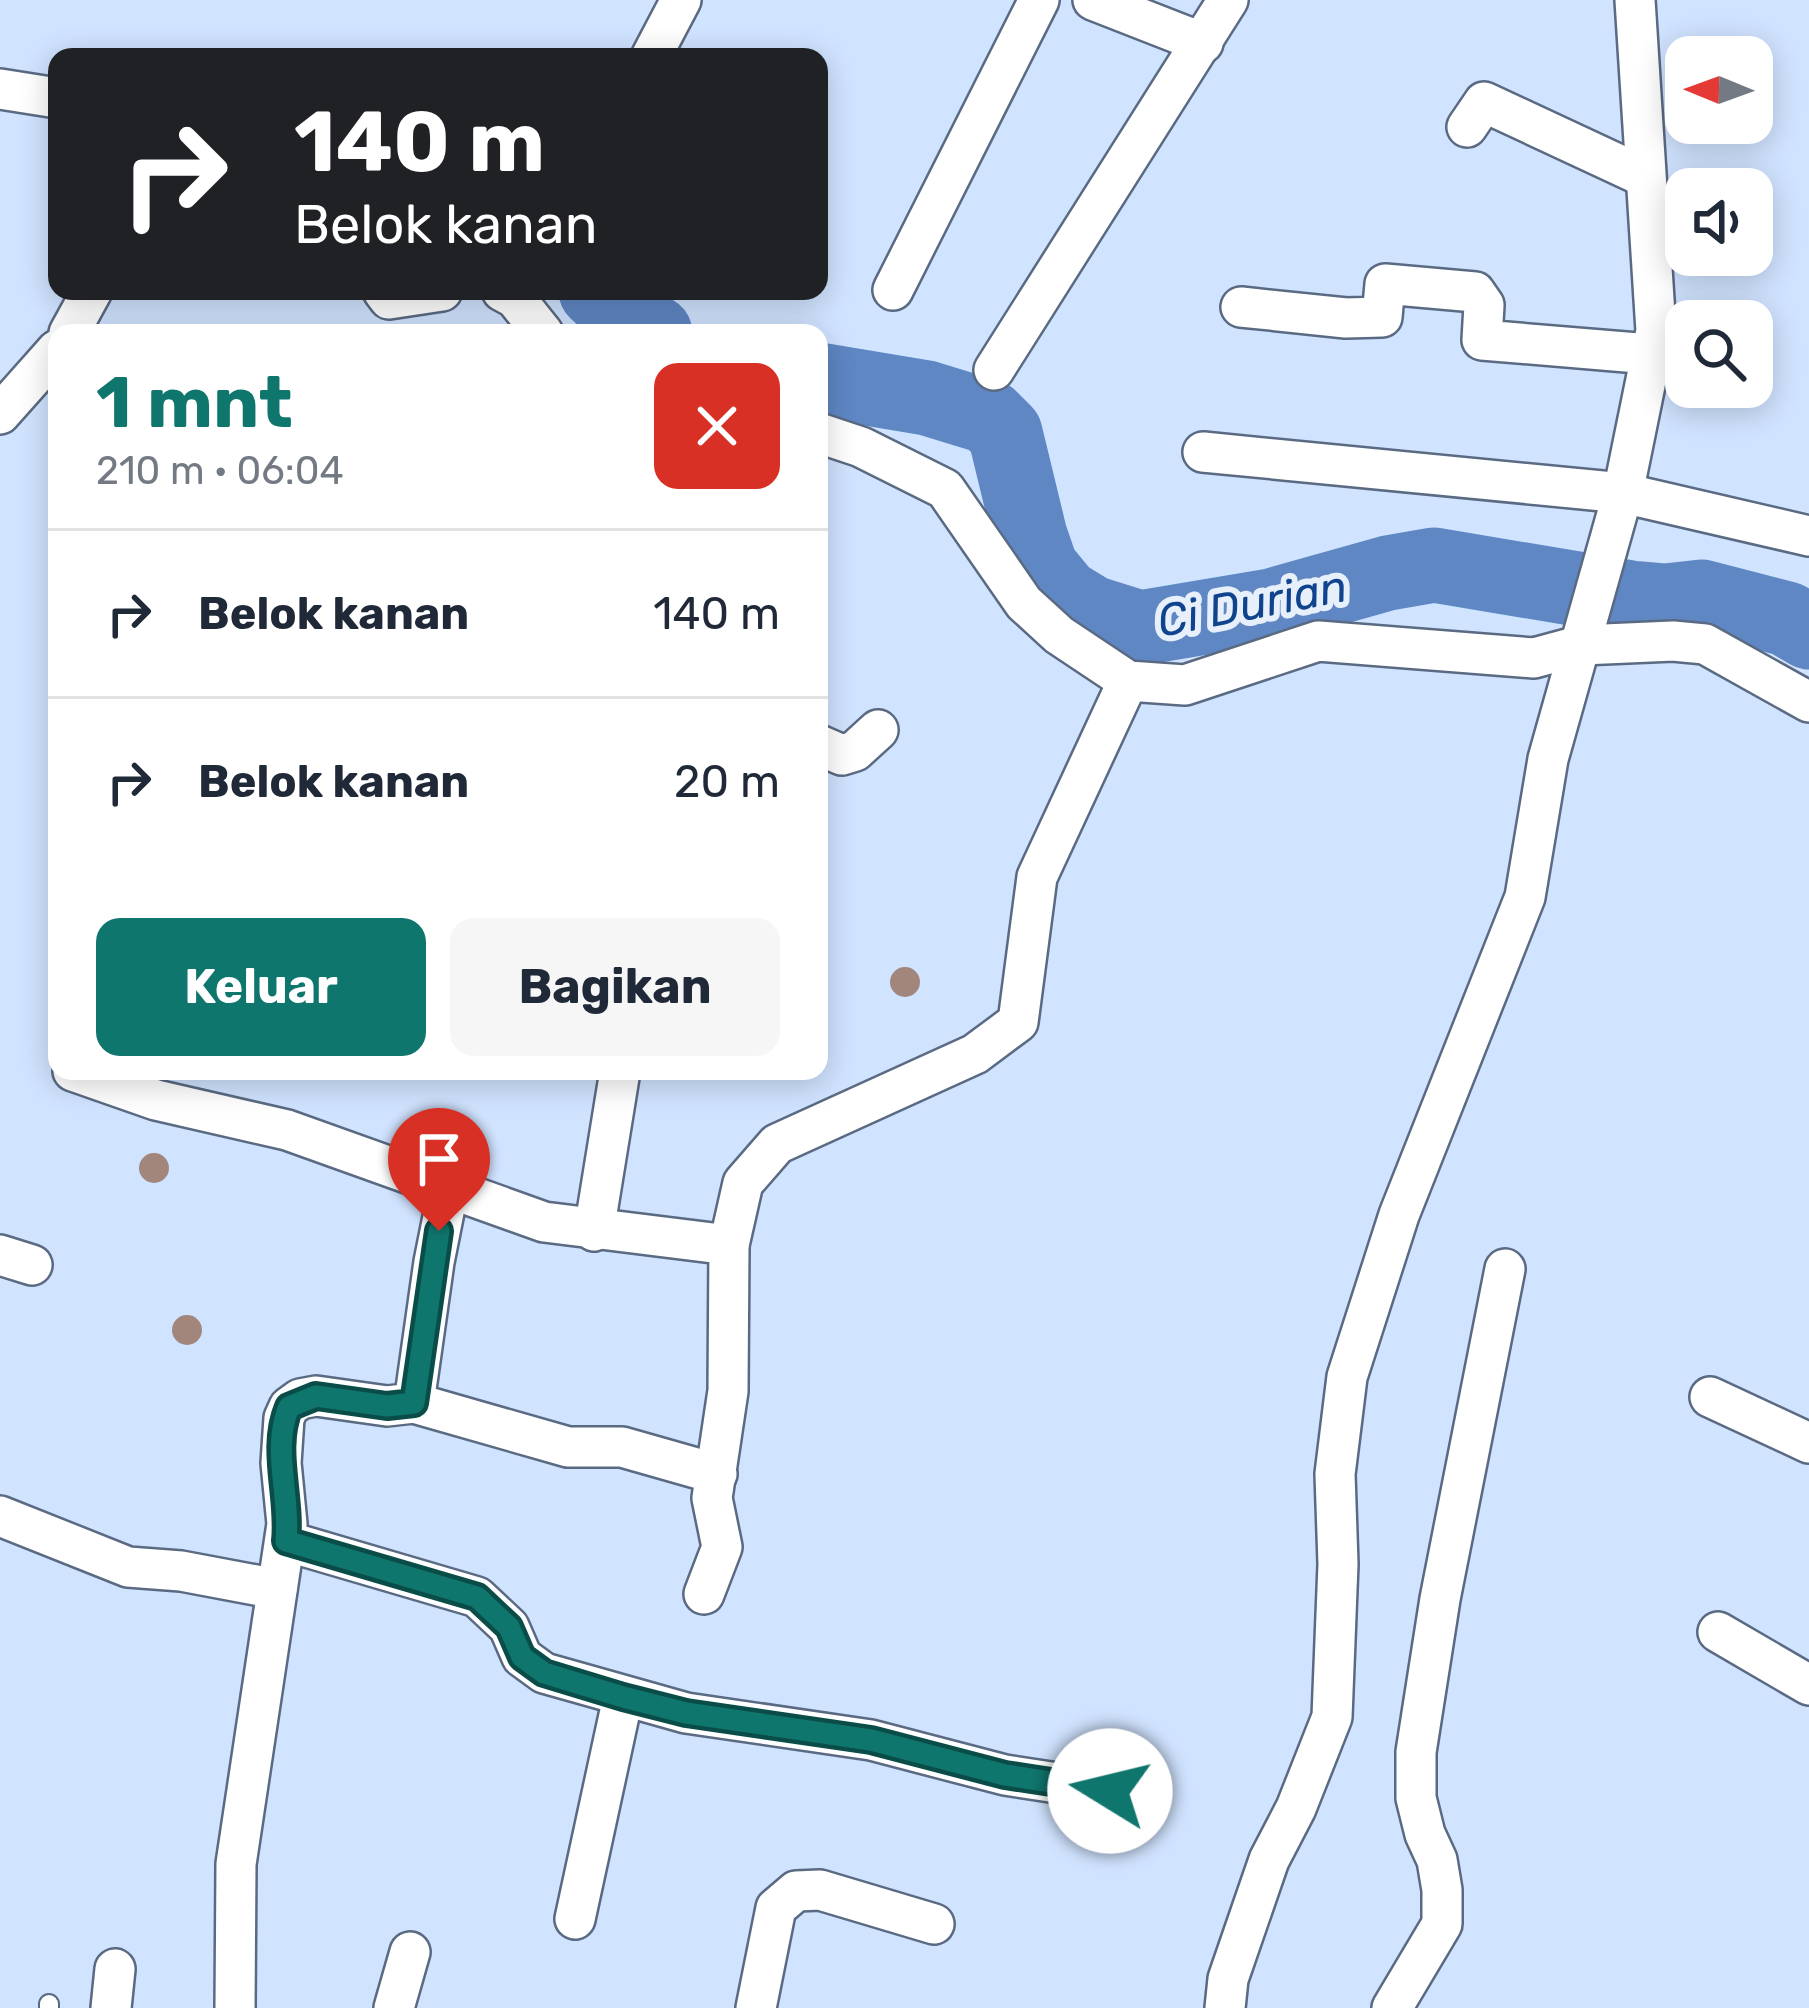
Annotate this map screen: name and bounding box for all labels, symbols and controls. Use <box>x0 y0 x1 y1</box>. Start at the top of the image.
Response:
north arrow <box>1665 36 1773 144</box>
map controls <box>1665 36 1773 408</box>
text: 140 m <box>294 92 545 192</box>
icon: right <box>96 96 252 252</box>
button: sound <box>1665 168 1773 276</box>
text: Belok kanan <box>294 193 597 257</box>
button: search <box>1665 300 1773 408</box>
text: 1 mnt <box>96 360 293 445</box>
button: close <box>654 363 780 489</box>
text: 210 m · 06:04 <box>96 448 344 494</box>
water label: Ci Durian <box>1153 559 1351 648</box>
icon: right <box>96 581 162 647</box>
text: Belok kanan <box>198 587 469 640</box>
text: 140 m <box>653 587 780 640</box>
icon: right <box>96 749 162 815</box>
text: Belok kanan <box>198 755 469 808</box>
text: 20 m <box>674 755 780 808</box>
button: Keluar <box>96 918 426 1056</box>
button: Bagikan <box>450 918 780 1056</box>
pin <box>388 1108 490 1231</box>
icon: arrive <box>406 1126 472 1192</box>
position arrow <box>1047 1728 1173 1854</box>

